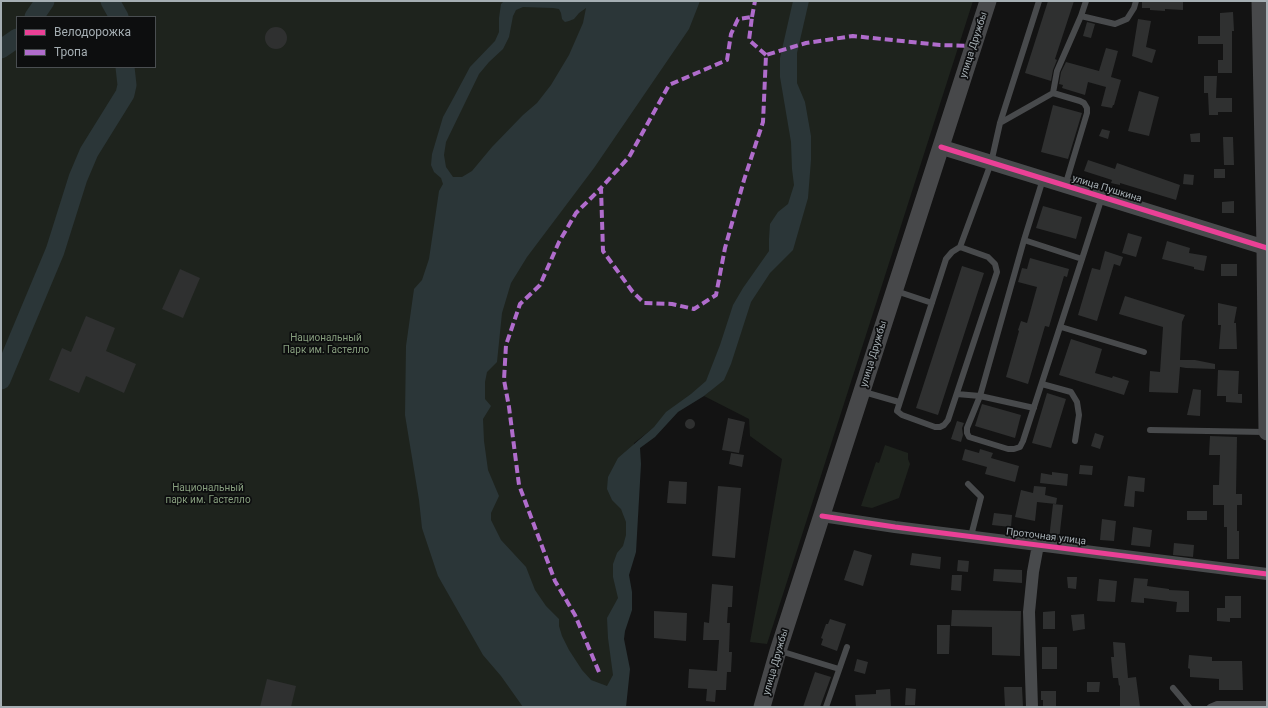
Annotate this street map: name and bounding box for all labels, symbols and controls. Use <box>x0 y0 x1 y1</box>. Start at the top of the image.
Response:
street label: улица Дружбы <box>958 10 990 80</box>
legend <box>16 16 156 68</box>
text: Велодорожка <box>54 25 131 39</box>
text: Тропа <box>54 45 88 59</box>
street label: улица Пушкина <box>1071 173 1143 205</box>
street label: улица Дружбы <box>858 319 890 389</box>
park label: Национальный Парк им. Гастелло <box>283 332 369 356</box>
park label: Национальный парк им. Гастелло <box>165 482 251 506</box>
street label: Проточная улица <box>1005 526 1087 548</box>
street label: улица Дружбы <box>761 627 791 697</box>

